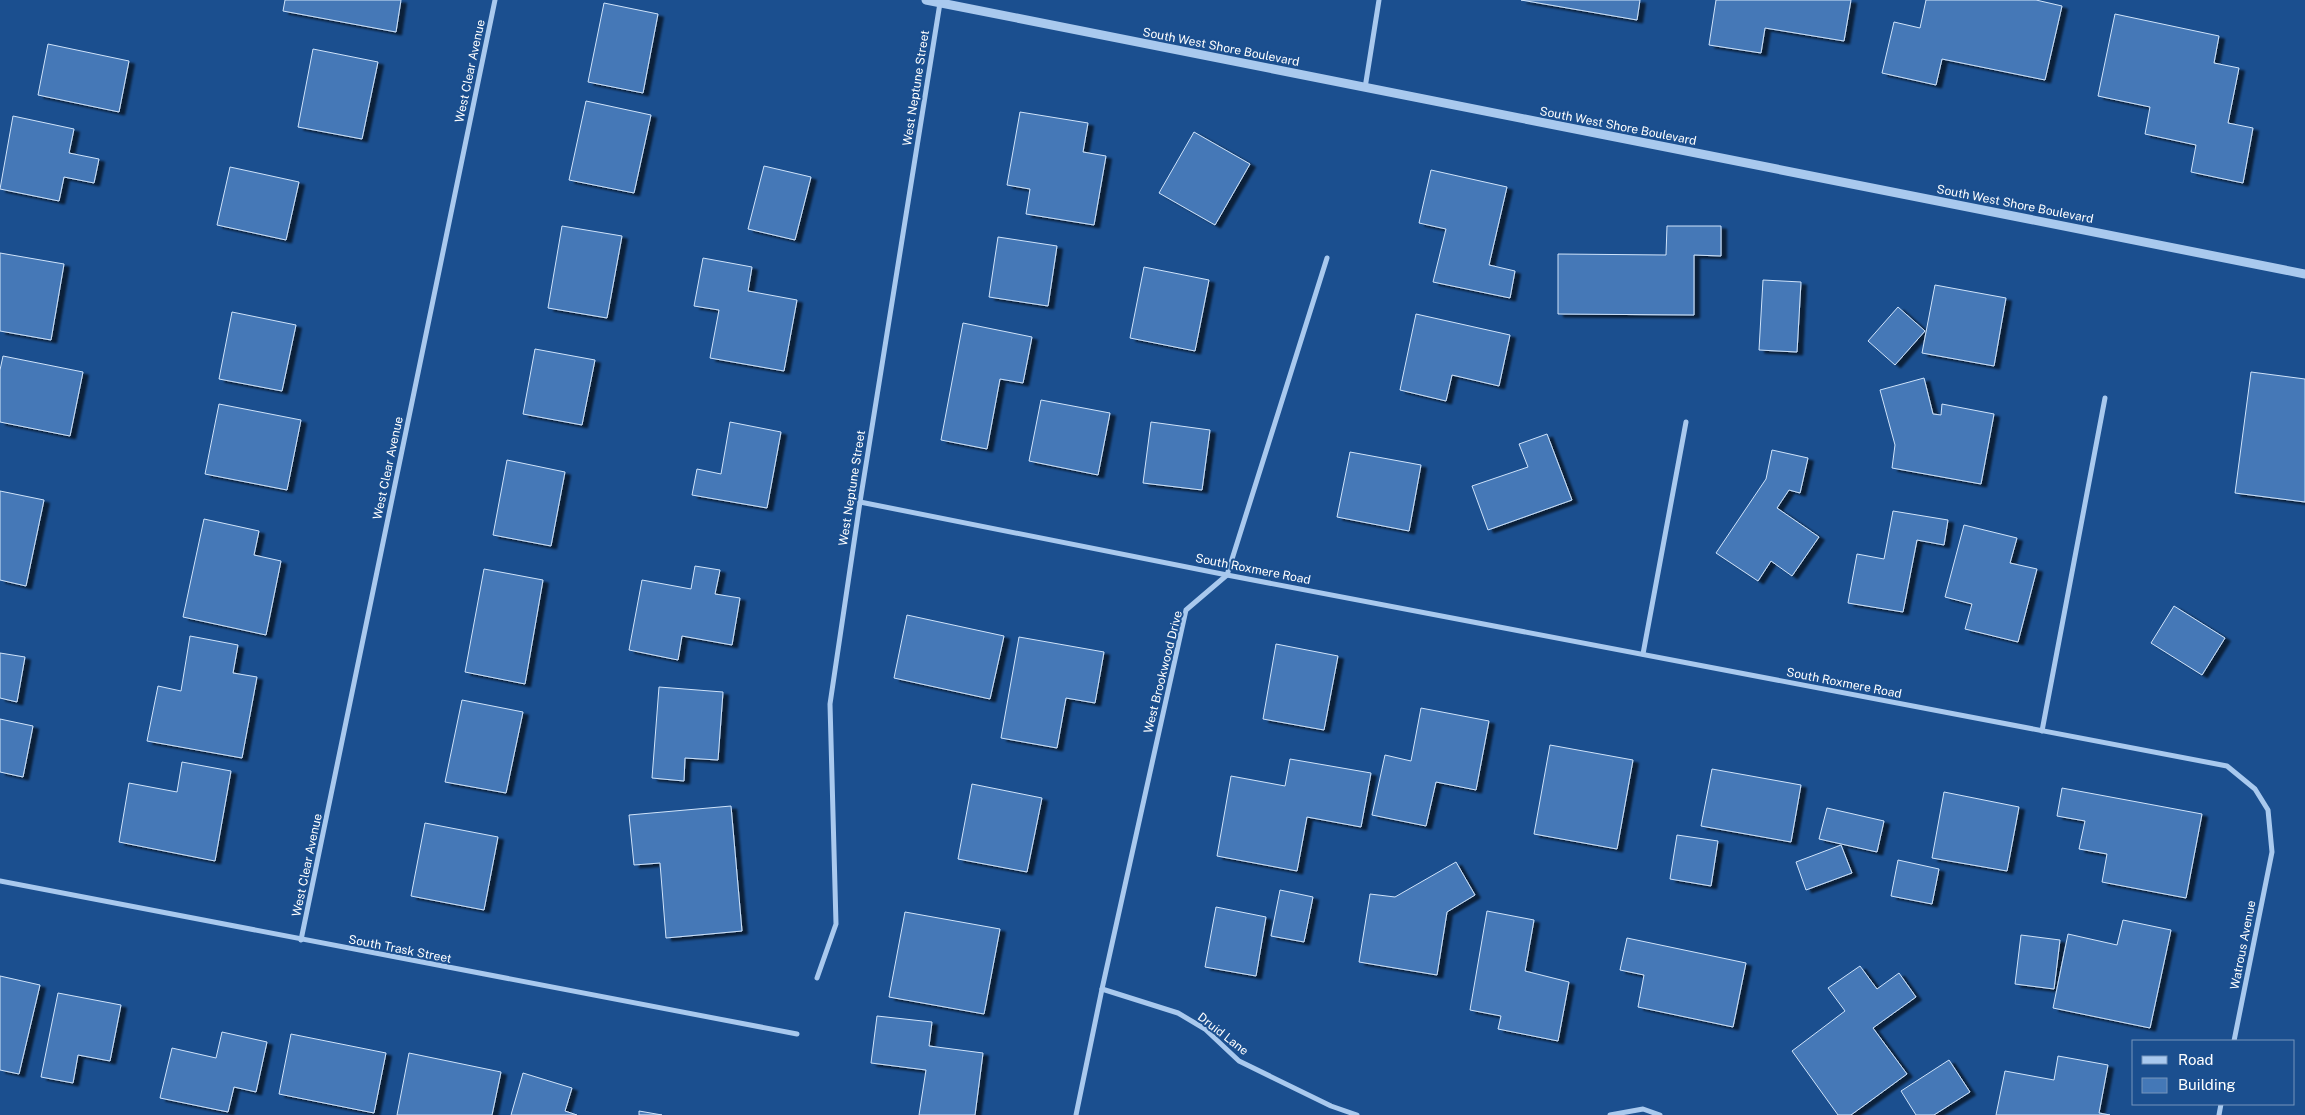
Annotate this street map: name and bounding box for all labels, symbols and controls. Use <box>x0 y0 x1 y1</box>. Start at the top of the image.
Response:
street label: West Clear Avenue <box>452 18 488 124</box>
street label: South West Shore Boulevard <box>1141 25 1301 69</box>
street label: West Neptune Street <box>900 29 932 147</box>
street label: South West Shore Boulevard <box>1538 104 1698 148</box>
street label: South West Shore Boulevard <box>1935 182 2095 226</box>
street label: West Clear Avenue <box>370 415 406 521</box>
street label: West Neptune Street <box>836 429 868 547</box>
street label: South Roxmere Road <box>1194 551 1312 587</box>
street label: West Brookwood Drive <box>1141 609 1185 735</box>
street label: South Roxmere Road <box>1785 665 1903 701</box>
street label: West Clear Avenue <box>289 812 325 918</box>
street label: Watrous Avenue <box>2227 899 2259 991</box>
street label: South Trask Street <box>347 932 453 966</box>
street label: Druid Lane <box>1195 1010 1251 1058</box>
legend <box>2132 1040 2295 1105</box>
text: Road <box>2178 1051 2214 1068</box>
text: Building <box>2178 1076 2236 1093</box>

